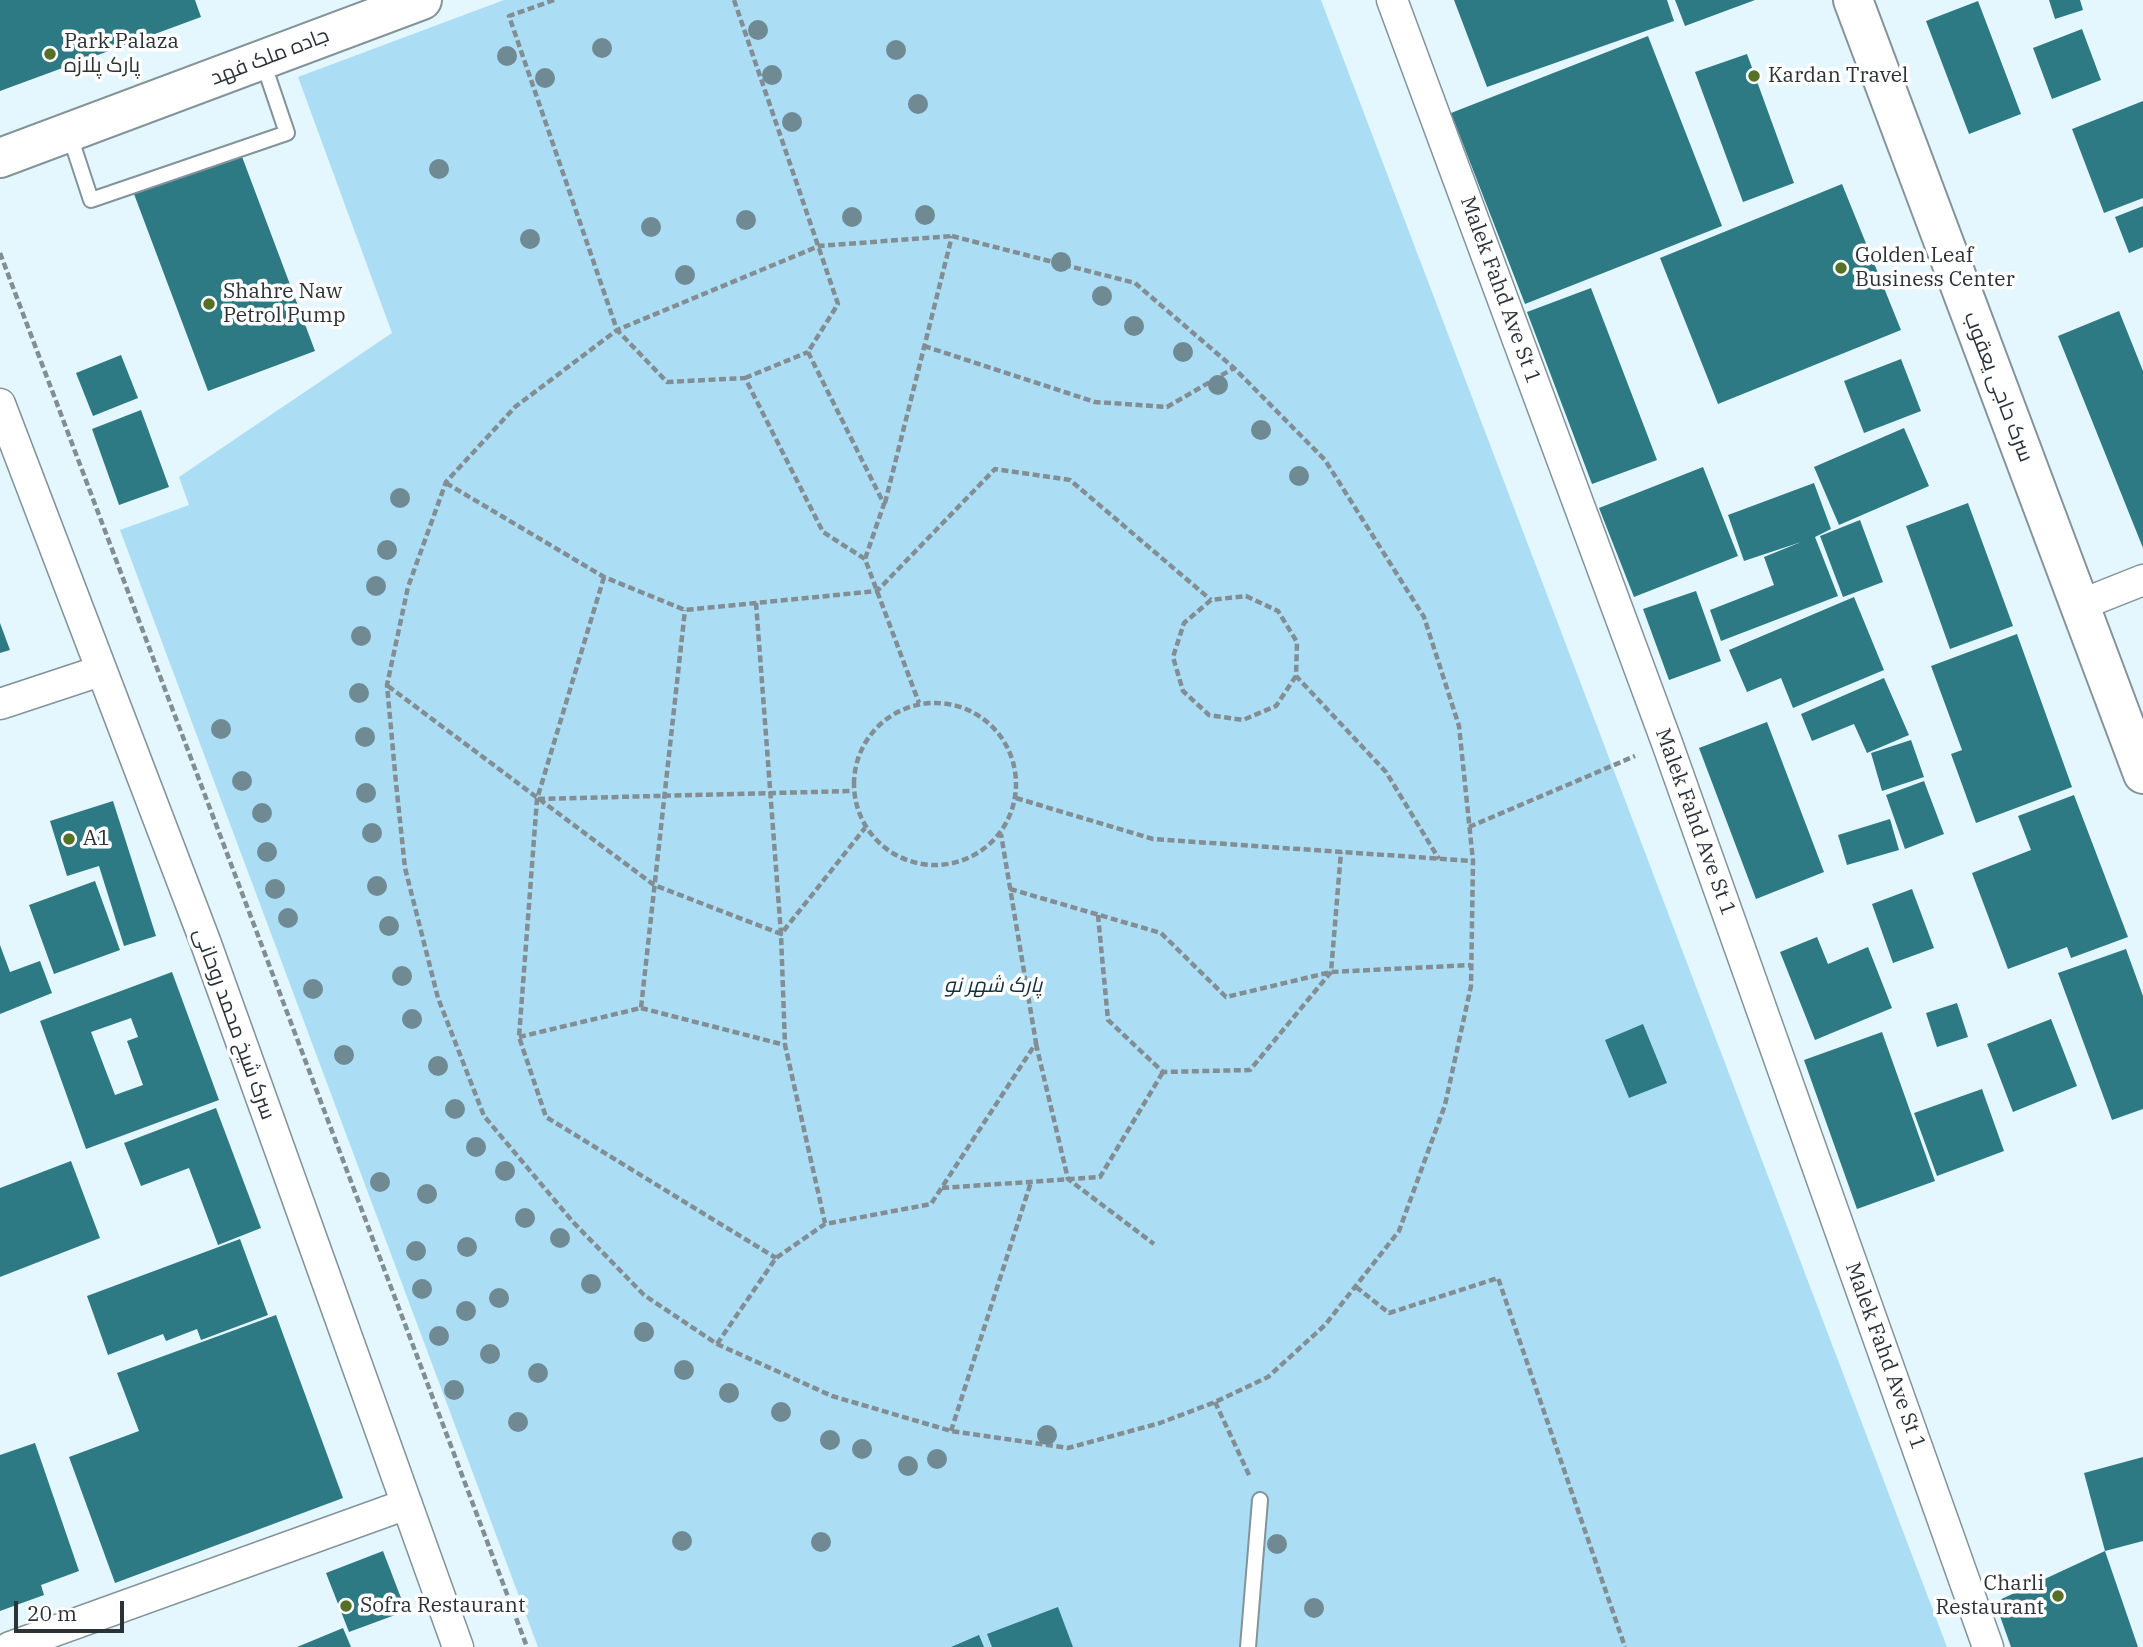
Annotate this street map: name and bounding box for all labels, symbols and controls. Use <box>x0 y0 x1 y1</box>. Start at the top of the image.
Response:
street label: جاده ملک فهد <box>207 23 333 91</box>
place label: Park Palaza پارک پلازه <box>64 29 179 79</box>
marker: Park Palaza پارک پلازه <box>42 46 58 62</box>
place label: Kardan Travel <box>1768 63 1908 89</box>
marker: Kardan Travel <box>1746 68 1762 84</box>
street label: Malek Fahd Ave St 1 <box>1454 193 1546 387</box>
place label: Golden Leaf Business Center <box>1855 243 2015 293</box>
marker: Golden Leaf Business Center <box>1833 260 1849 276</box>
place label: Shahre Naw Petrol Pump <box>223 279 346 329</box>
marker: Shahre Naw Petrol Pump <box>201 296 217 312</box>
street label: سرک حاجی یعقوب <box>1958 308 2038 466</box>
street label: Malek Fahd Ave St 1 <box>1649 725 1741 919</box>
place label: A1 <box>83 826 110 852</box>
marker: A1 <box>61 831 77 847</box>
street label: سرک شیخ محمد روحانی <box>188 925 280 1123</box>
park label: پارک شهر نو <box>944 973 1042 999</box>
street label: Malek Fahd Ave St 1 <box>1839 1259 1931 1453</box>
place label: Charli Restaurant <box>1935 1571 2044 1621</box>
scale bar <box>18 1588 128 1632</box>
marker: Charli Restaurant <box>2050 1588 2066 1604</box>
place label: Sofra Restaurant <box>360 1593 525 1619</box>
marker: Sofra Restaurant <box>338 1598 354 1614</box>
text: 20 m <box>27 1599 77 1627</box>

